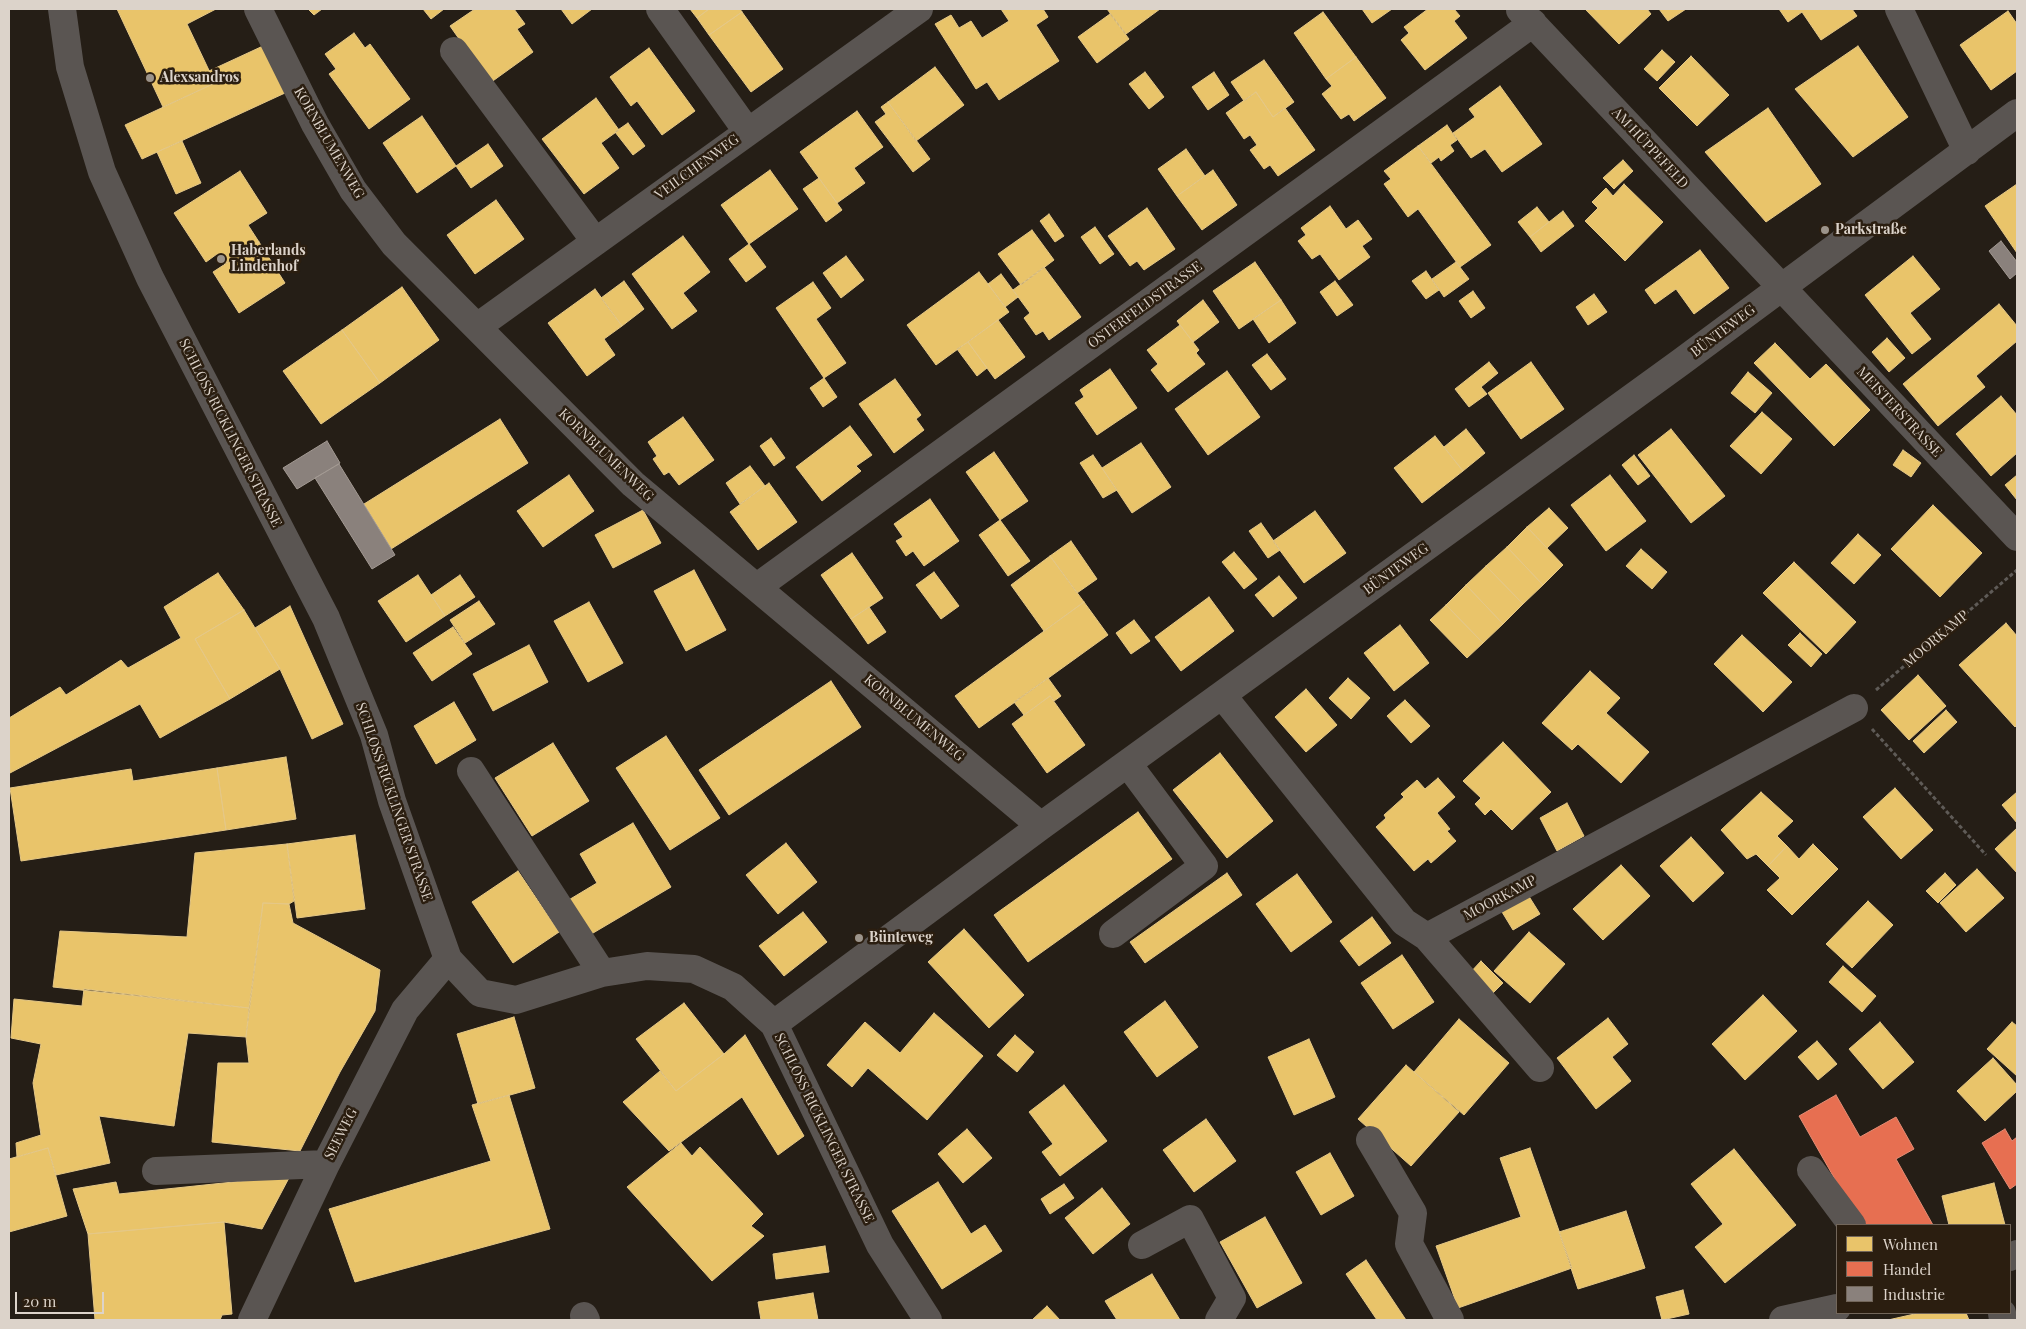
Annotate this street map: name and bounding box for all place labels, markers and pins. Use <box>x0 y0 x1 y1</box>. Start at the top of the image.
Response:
place label: Alexsandros <box>160 70 239 86</box>
marker: Alexsandros <box>144 72 156 84</box>
place label: Parkstraße <box>1835 222 1907 238</box>
marker: Parkstraße <box>1819 224 1831 236</box>
place label: Haberlands Lindenhof <box>231 243 306 276</box>
marker: Haberlands Lindenhof <box>215 253 227 265</box>
place label: Bünteweg <box>869 930 933 946</box>
marker: Bünteweg <box>853 932 865 944</box>

